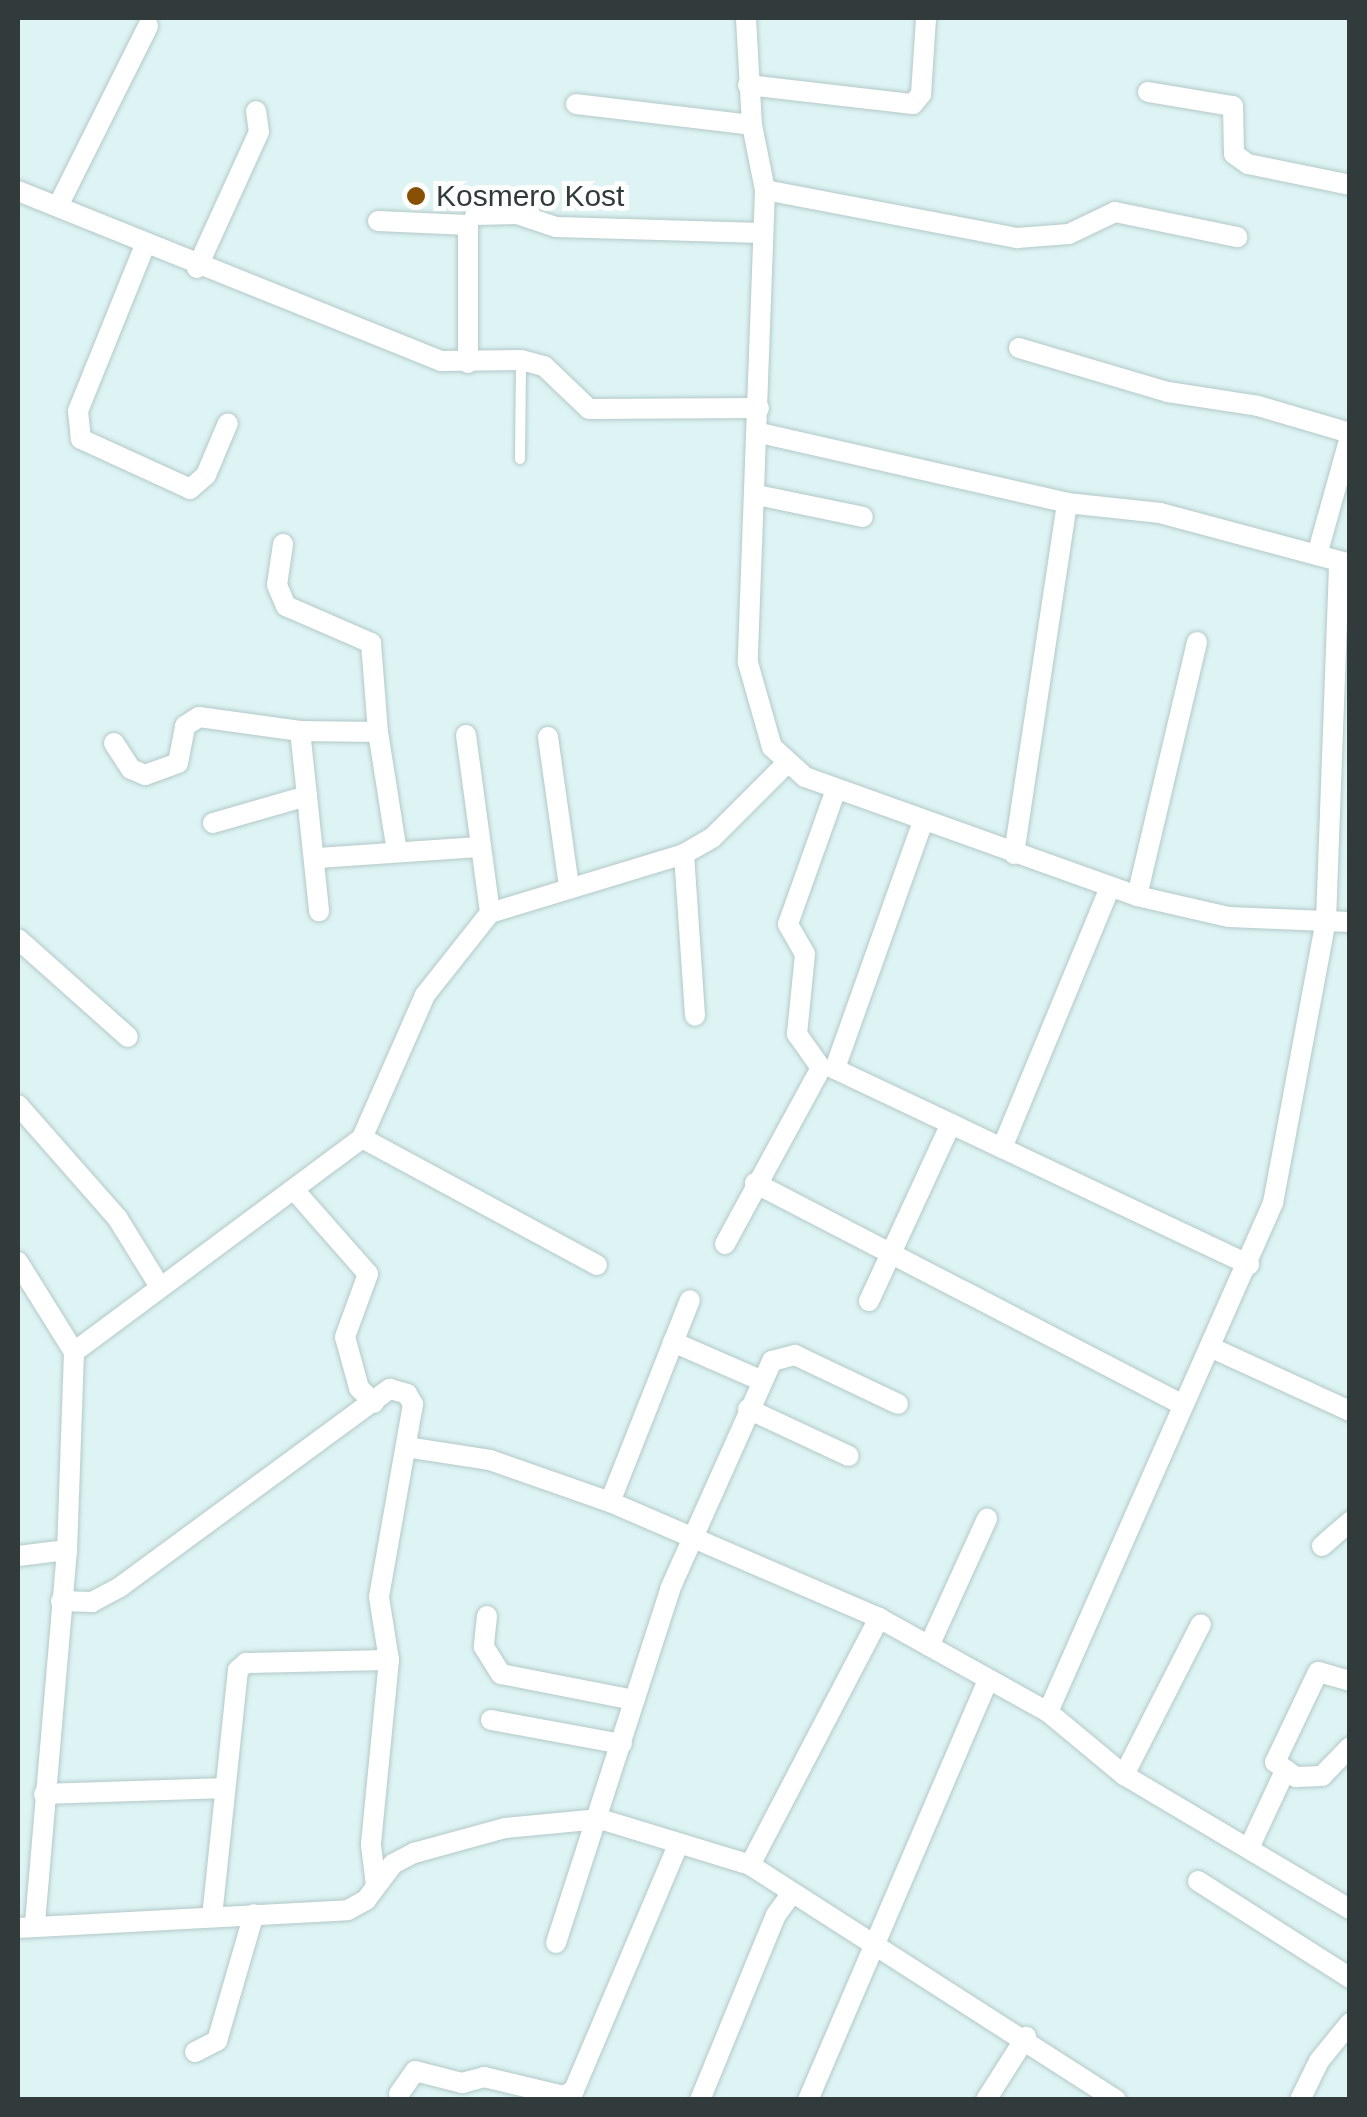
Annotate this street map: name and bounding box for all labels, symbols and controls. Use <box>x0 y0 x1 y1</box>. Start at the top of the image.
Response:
place label: Kosmero Kost <box>436 178 624 214</box>
marker: Kosmero Kost <box>405 185 427 207</box>

